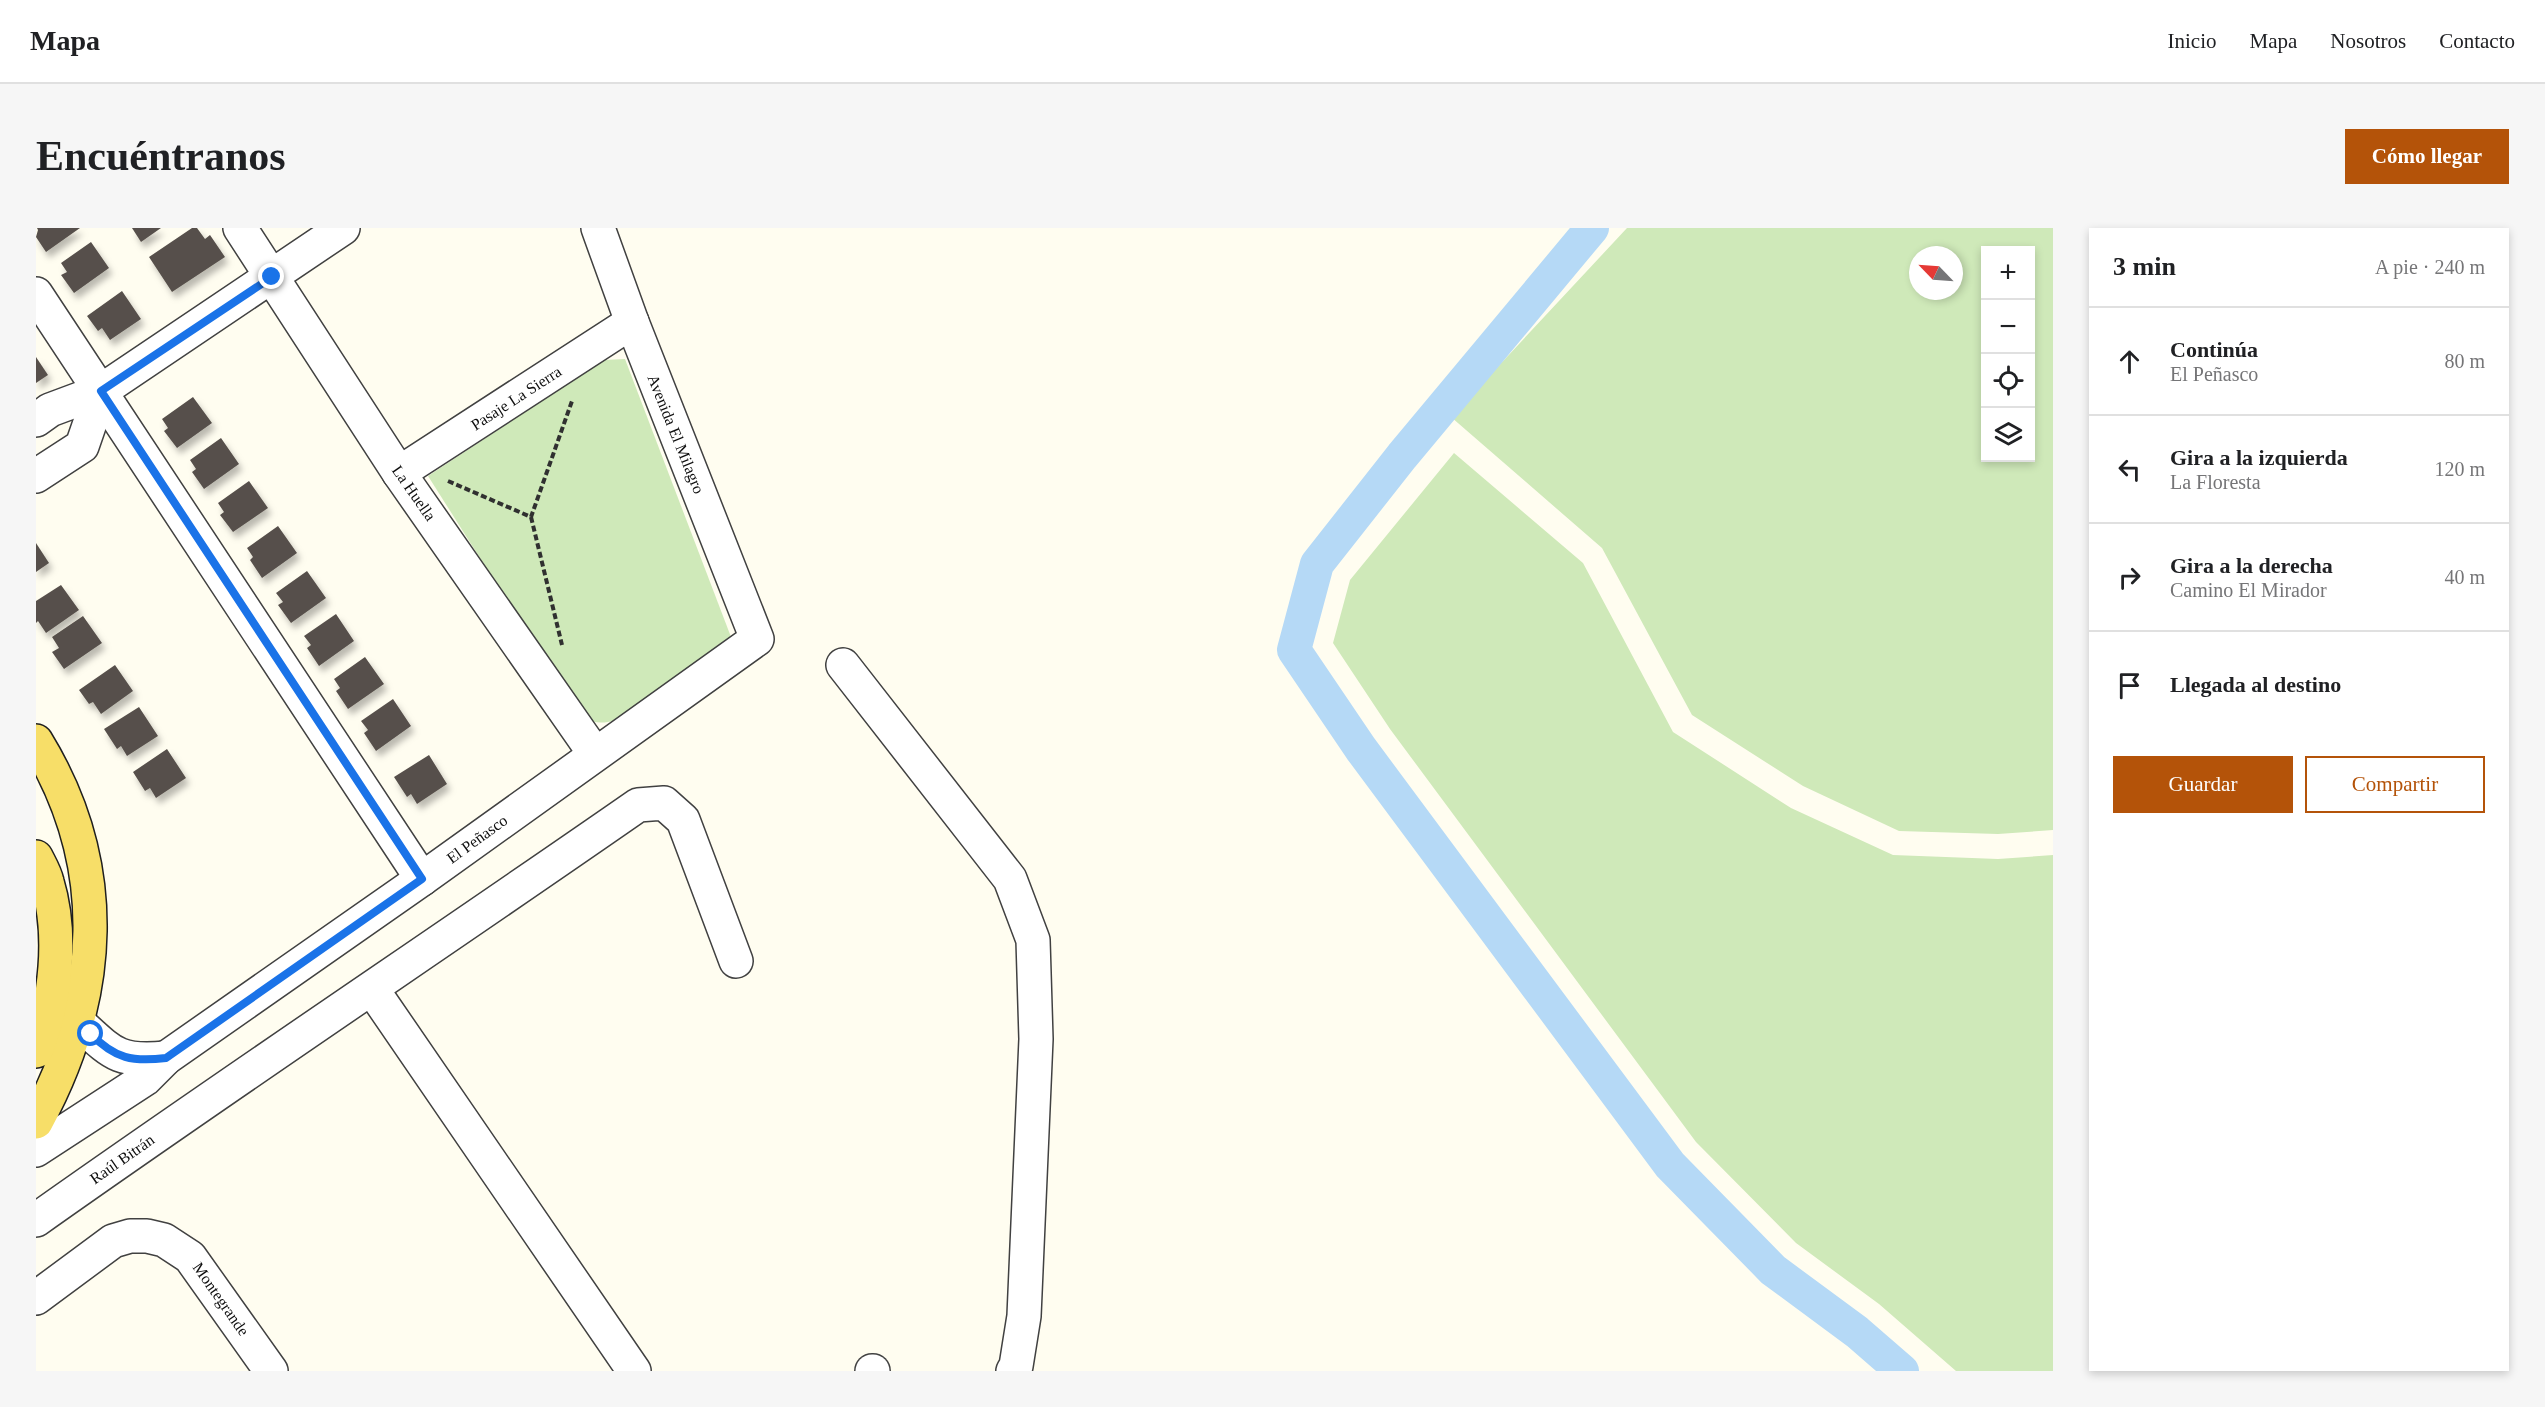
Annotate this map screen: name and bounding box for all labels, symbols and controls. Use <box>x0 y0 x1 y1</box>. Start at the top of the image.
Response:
text: Mapa <box>30 25 100 56</box>
text: Inicio <box>2168 29 2217 53</box>
text: Mapa <box>2250 29 2297 53</box>
text: Nosotros <box>2330 29 2406 53</box>
text: Contacto <box>2439 29 2515 53</box>
button: Cómo llegar <box>2345 129 2509 184</box>
text: Encuéntranos <box>36 133 286 179</box>
north arrow <box>1909 246 1963 300</box>
map controls <box>1981 246 2035 462</box>
button: + <box>1981 246 2035 300</box>
text: 3 min <box>2113 252 2176 281</box>
text: A pie · 240 m <box>2375 256 2485 278</box>
route end <box>258 263 284 289</box>
button: − <box>1981 300 2035 354</box>
text: Continúa <box>2170 337 2258 362</box>
icon: ahead <box>2113 345 2146 378</box>
text: 80 m <box>2444 350 2485 372</box>
button: locate <box>1981 354 2035 408</box>
street label: Pasaje La Sierra <box>468 363 565 434</box>
text: El Peñasco <box>2170 363 2258 385</box>
street label: Avenida El Milagro <box>643 372 708 496</box>
button: layers <box>1981 408 2035 462</box>
text: Gira a la izquierda <box>2170 445 2348 470</box>
icon: left <box>2113 453 2146 486</box>
text: 120 m <box>2434 458 2485 480</box>
street label: La Huella <box>389 462 439 524</box>
text: La Floresta <box>2170 471 2261 493</box>
text: Gira a la derecha <box>2170 553 2333 578</box>
icon: right <box>2113 561 2146 594</box>
text: 40 m <box>2444 566 2485 588</box>
text: Camino El Mirador <box>2170 579 2327 601</box>
icon: arrive <box>2113 669 2146 702</box>
text: Llegada al destino <box>2170 672 2341 697</box>
button: Guardar <box>2113 756 2293 813</box>
button: Compartir <box>2305 756 2485 813</box>
street label: El Peñasco <box>443 811 511 867</box>
route start <box>77 1020 103 1046</box>
street label: Raúl Bitrán <box>87 1131 157 1187</box>
street label: Montegrande <box>189 1259 252 1339</box>

